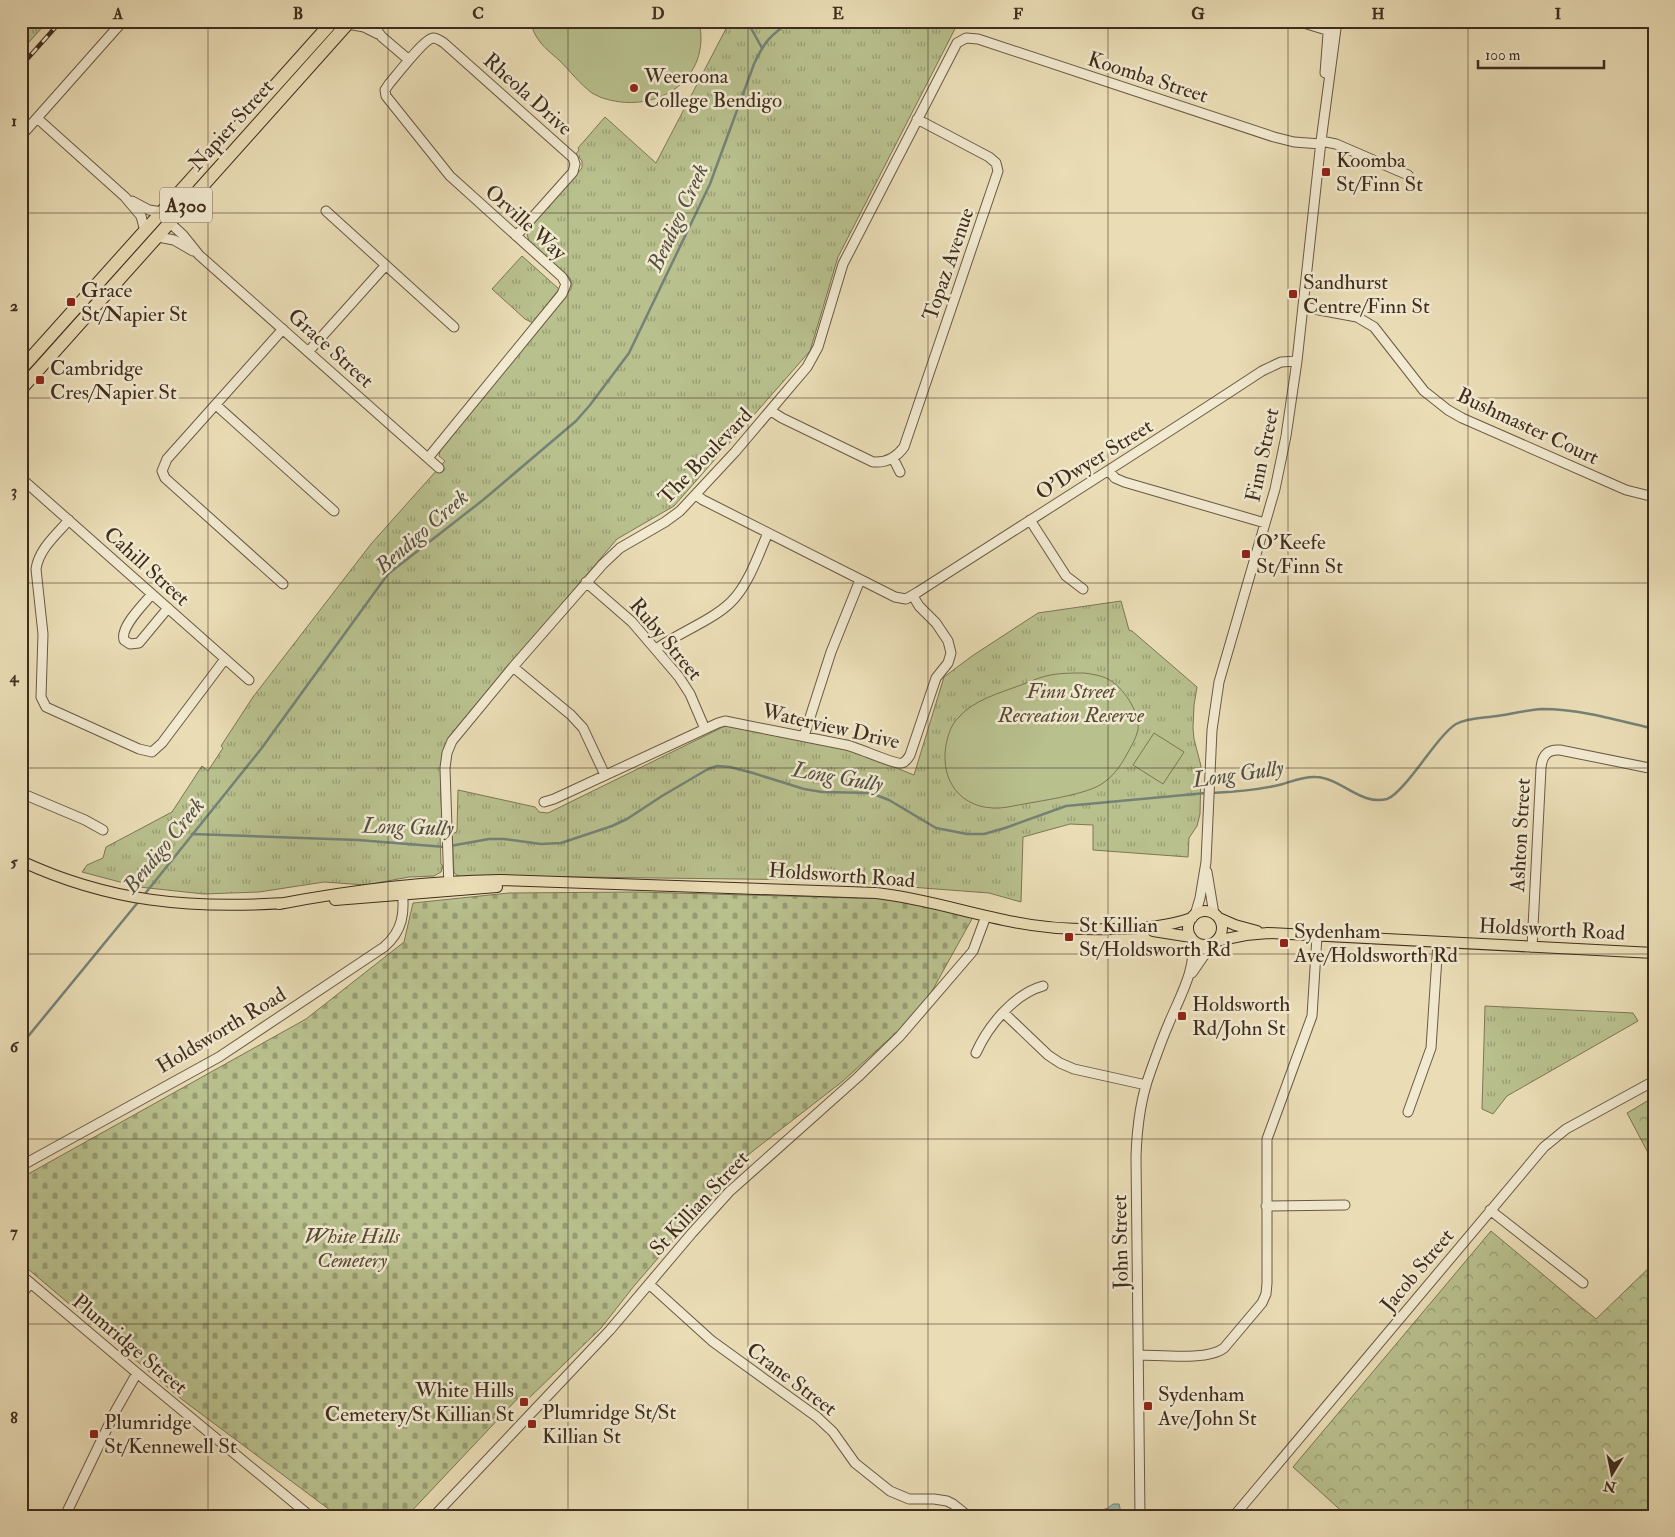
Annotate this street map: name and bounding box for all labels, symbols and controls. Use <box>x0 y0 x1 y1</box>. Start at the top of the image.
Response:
text: A <box>112 4 124 24</box>
text: B <box>293 4 303 24</box>
text: C <box>472 4 484 24</box>
text: D <box>651 4 665 24</box>
text: E <box>832 4 844 24</box>
text: F <box>1013 4 1023 24</box>
text: G <box>1191 4 1205 24</box>
text: H <box>1371 4 1385 24</box>
text: I <box>1555 4 1562 24</box>
scale bar <box>1478 38 1604 70</box>
street label: Koomba Street <box>1084 45 1211 110</box>
text: 100 m <box>1485 46 1521 65</box>
street label: Rheola Drive <box>477 47 578 142</box>
place label: Weeroona College Bendigo <box>643 63 782 114</box>
street label: Napier Street <box>183 74 280 177</box>
marker: Weeroona College Bendigo <box>628 82 640 94</box>
text: 1 <box>11 111 17 131</box>
place label: Koomba St/Finn St <box>1336 147 1423 198</box>
water label: Bendigo Creek <box>641 159 715 276</box>
marker: Koomba St/Finn St <box>1320 166 1332 178</box>
street label: Orville Way <box>479 179 573 267</box>
road number: A300 <box>160 188 212 222</box>
street label: Topaz Avenue <box>917 204 980 324</box>
place label: Sandhurst Centre/Finn St <box>1303 269 1430 320</box>
place label: Grace St/Napier St <box>81 277 188 328</box>
marker: Sandhurst Centre/Finn St <box>1287 288 1299 300</box>
text: 2 <box>10 296 18 316</box>
marker: Grace St/Napier St <box>65 296 77 308</box>
street label: Grace Street <box>282 303 379 394</box>
place label: Cambridge Cres/Napier St <box>50 355 177 406</box>
marker: Cambridge Cres/Napier St <box>34 374 46 386</box>
street label: Bushmaster Court <box>1452 382 1603 471</box>
street label: The Boulevard <box>652 402 759 510</box>
street label: Finn Street <box>1239 406 1286 505</box>
street label: O'Dwyer Street <box>1031 413 1158 506</box>
text: 3 <box>11 481 17 501</box>
water label: Bendigo Creek <box>368 484 474 581</box>
street label: Cahill Street <box>98 521 195 612</box>
place label: O'Keefe St/Finn St <box>1256 529 1343 580</box>
marker: O'Keefe St/Finn St <box>1240 548 1252 560</box>
street label: Ruby Street <box>623 592 708 686</box>
text: 4 <box>9 667 20 687</box>
park label: Finn Street Recreation Reserve <box>997 678 1145 729</box>
street label: Waterview Drive <box>758 697 903 755</box>
water label: Long Gully <box>1190 754 1286 794</box>
water label: Long Gully <box>789 755 886 799</box>
street label: Ashton Street <box>1504 777 1537 894</box>
water label: Bendigo Creek <box>116 792 211 900</box>
water label: Long Gully <box>361 811 455 843</box>
text: 5 <box>10 852 18 872</box>
street label: Holdsworth Road <box>768 857 917 894</box>
place label: St Killian St/Holdsworth Rd <box>1079 912 1232 963</box>
street label: Holdsworth Road <box>1478 912 1627 947</box>
place label: Sydenham Ave/Holdsworth Rd <box>1293 918 1459 969</box>
marker: St Killian St/Holdsworth Rd <box>1063 931 1075 943</box>
marker: Sydenham Ave/Holdsworth Rd <box>1278 937 1290 949</box>
street label: Holdsworth Road <box>151 981 292 1080</box>
place label: Holdsworth Rd/John St <box>1192 991 1290 1042</box>
marker: Holdsworth Rd/John St <box>1176 1010 1188 1022</box>
text: 6 <box>10 1037 20 1057</box>
street label: St Killian Street <box>644 1145 755 1262</box>
street label: John Street <box>1106 1194 1135 1291</box>
text: 7 <box>10 1222 18 1242</box>
park label: White Hills Cemetery <box>304 1223 401 1274</box>
street label: Jacob Street <box>1374 1223 1460 1318</box>
street label: Plumridge Street <box>66 1288 193 1401</box>
street label: Crane Street <box>741 1337 842 1422</box>
place label: White Hills Cemetery/St Killian St <box>325 1377 514 1428</box>
place label: Sydenham Ave/John St <box>1157 1381 1257 1432</box>
marker: White Hills Cemetery/St Killian St <box>518 1396 530 1408</box>
place label: Plumridge St/St Killian St <box>542 1399 677 1450</box>
marker: Sydenham Ave/John St <box>1142 1400 1154 1412</box>
text: 8 <box>10 1408 18 1428</box>
place label: Plumridge St/Kennewell St <box>104 1409 237 1460</box>
marker: Plumridge St/St Killian St <box>526 1418 538 1430</box>
marker: Plumridge St/Kennewell St <box>88 1428 100 1440</box>
north arrow <box>1588 1450 1638 1500</box>
text: N <box>1602 1477 1618 1496</box>

